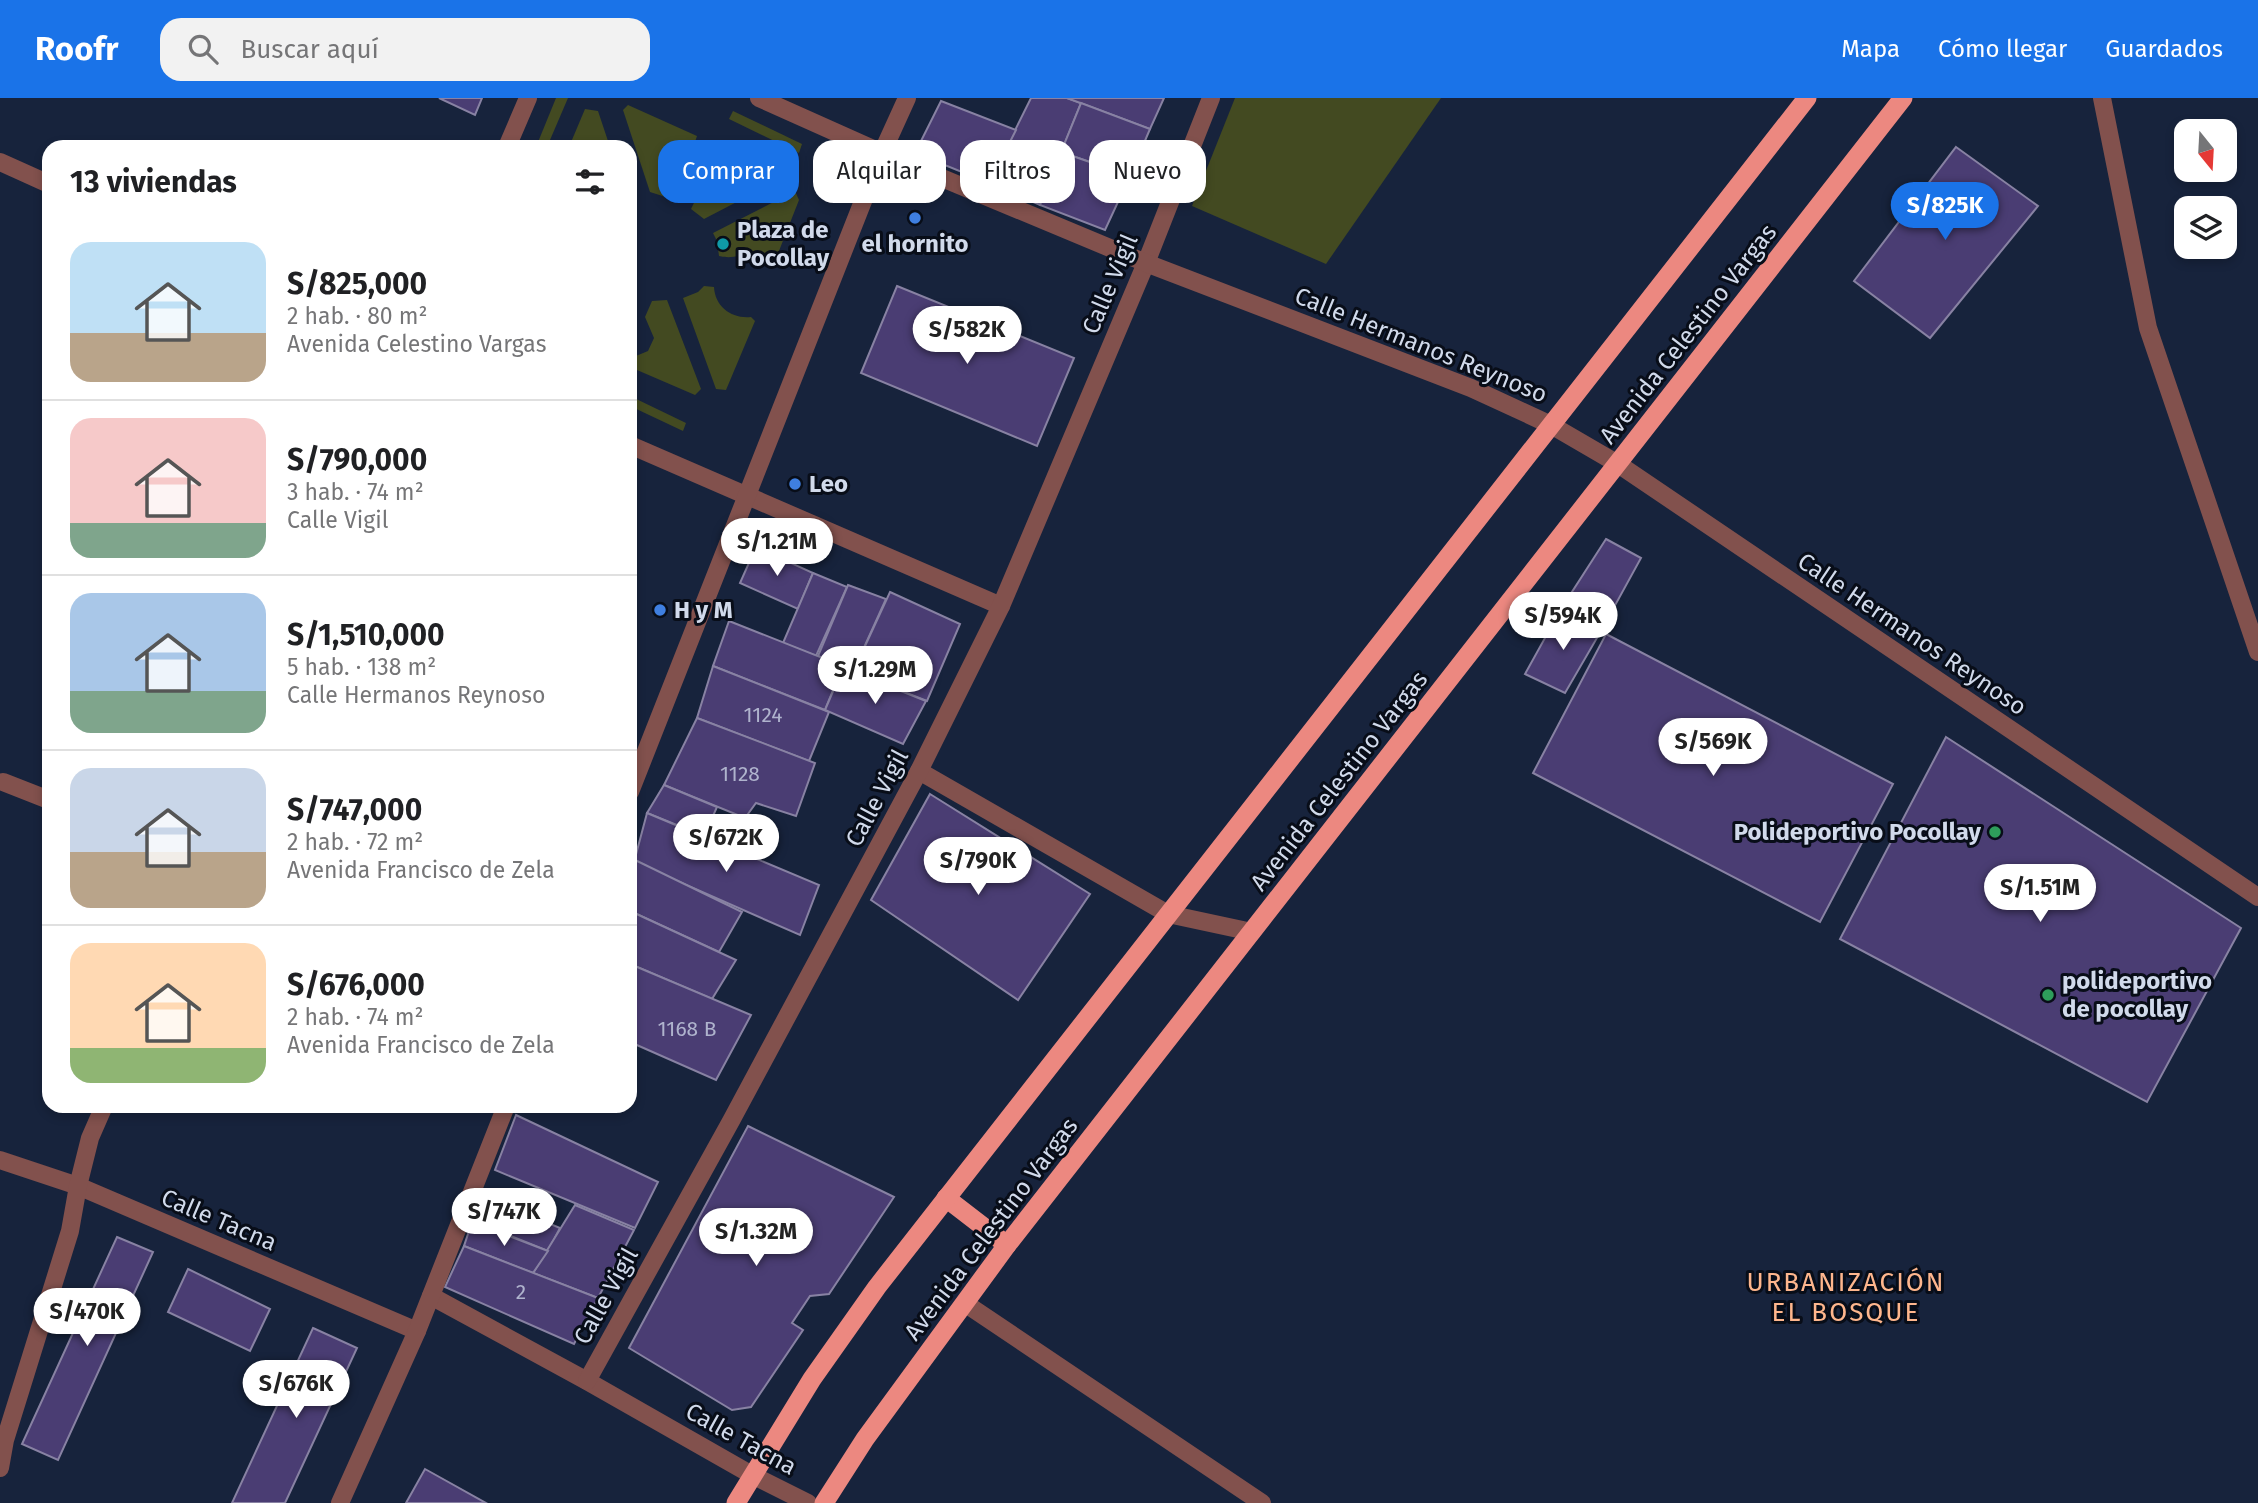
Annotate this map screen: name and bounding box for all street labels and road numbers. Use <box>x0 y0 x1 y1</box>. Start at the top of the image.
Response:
street label: Avenida Celestino Vargas <box>1594 219 1782 449</box>
street label: Calle Vigil <box>1076 230 1144 338</box>
street label: Calle Hermanos Reynoso <box>1291 282 1551 408</box>
street label: Calle Hermanos Reynoso <box>1792 547 2032 721</box>
street label: Avenida Celestino Vargas <box>1245 666 1433 896</box>
street label: Calle Vigil <box>840 745 914 851</box>
street label: Avenida Celestino Vargas <box>898 1112 1084 1346</box>
street label: Calle Tacna <box>157 1183 281 1257</box>
street label: Calle Vigil <box>568 1243 644 1349</box>
street label: Calle Tacna <box>681 1397 801 1481</box>

